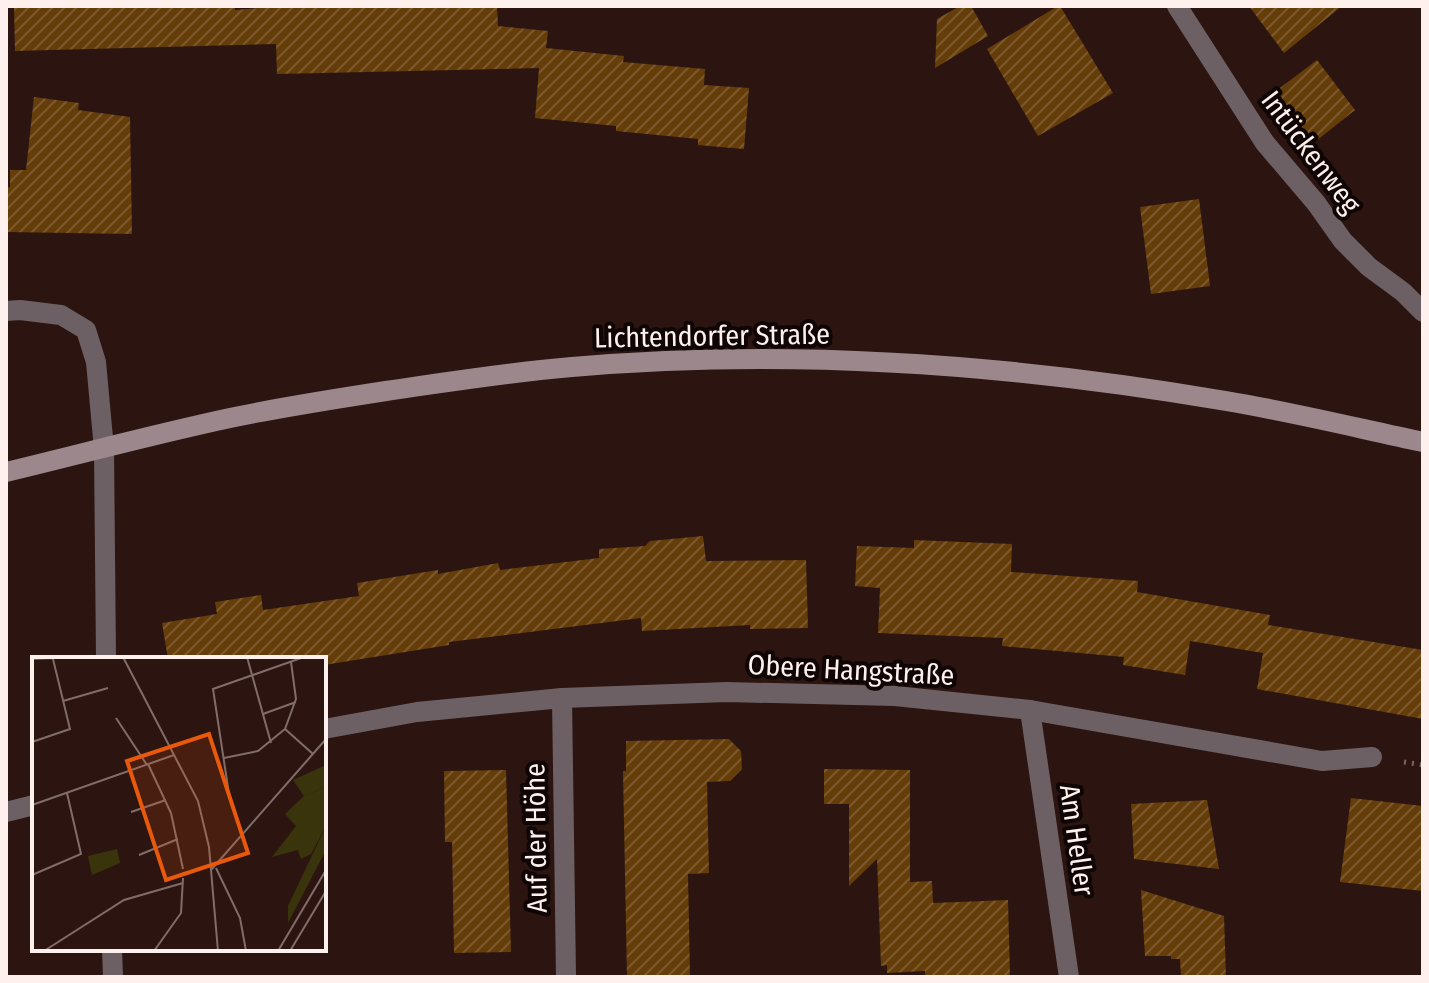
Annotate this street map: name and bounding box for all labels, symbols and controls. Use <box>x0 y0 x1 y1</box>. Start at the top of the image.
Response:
street label: Intückenweg <box>1254 84 1368 220</box>
street label: Lichtendorfer Straße <box>594 317 830 355</box>
street label: Obere Hangstraße <box>747 648 955 692</box>
inset map <box>32 657 326 951</box>
street label: Auf der Höhe <box>518 763 554 913</box>
street label: Am Heller <box>1053 782 1101 898</box>

